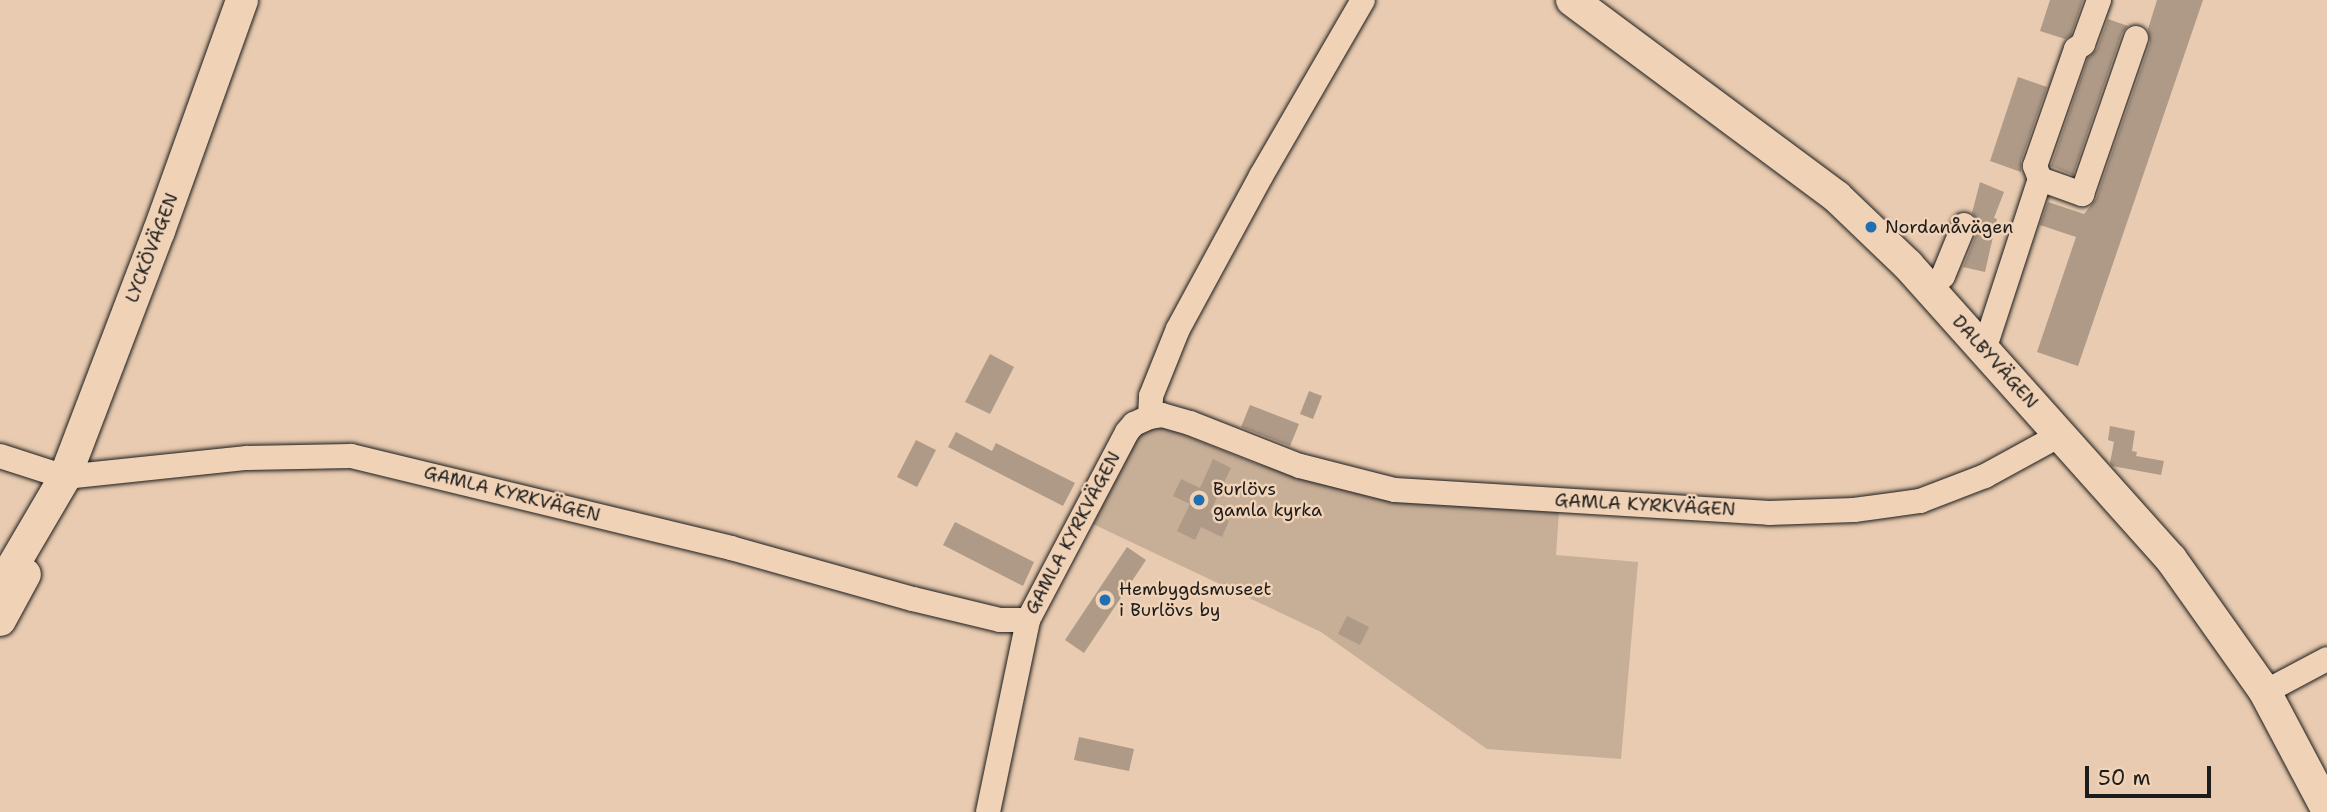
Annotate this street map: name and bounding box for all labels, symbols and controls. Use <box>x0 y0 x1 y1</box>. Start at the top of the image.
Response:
street label: LYCKÖVÄGEN <box>121 190 183 306</box>
place label: Nordanåvägen <box>1885 216 2013 238</box>
marker: Nordanåvägen <box>1863 219 1879 235</box>
street label: DALBYVÄGEN <box>1947 311 2043 413</box>
street label: GAMLA KYRKVÄGEN <box>1021 448 1125 618</box>
street label: GAMLA KYRKVÄGEN <box>422 462 602 526</box>
place label: Burlövs gamla kyrka <box>1213 479 1322 522</box>
street label: GAMLA KYRKVÄGEN <box>1554 489 1736 521</box>
marker: Burlövs gamla kyrka <box>1191 492 1207 508</box>
place label: Hembygdsmuseet i Burlövs by <box>1119 579 1271 622</box>
marker: Hembygdsmuseet i Burlövs by <box>1097 592 1113 608</box>
scale bar <box>2089 752 2215 796</box>
text: 50 m <box>2098 764 2151 792</box>

